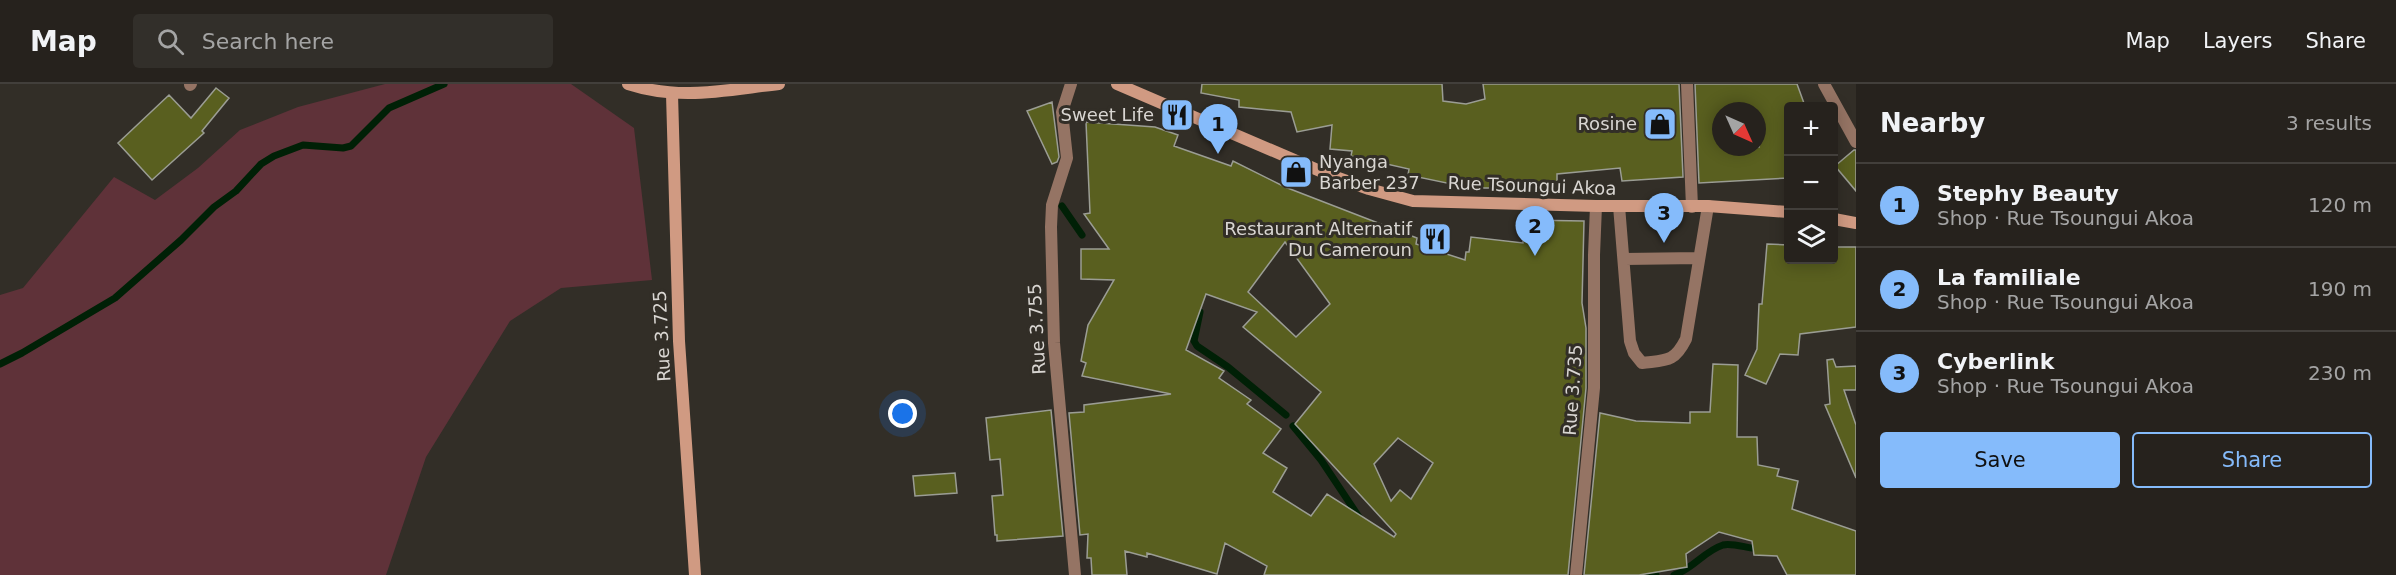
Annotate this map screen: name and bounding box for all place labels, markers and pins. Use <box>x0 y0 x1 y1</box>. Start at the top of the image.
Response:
restaurant icon: Sweet Life <box>1159 97 1195 133</box>
place label: Sweet Life <box>1060 104 1154 125</box>
pin: 1 <box>1198 104 1238 154</box>
shop icon: Rosine <box>1642 106 1678 142</box>
place label: Rosine <box>1577 113 1637 134</box>
place label: Nyanga Barber 237 <box>1319 151 1420 193</box>
shop icon: Nyanga Barber 237 <box>1278 154 1314 190</box>
pin: 3 <box>1644 194 1684 243</box>
pin: 2 <box>1516 206 1555 256</box>
place label: Restaurant Alternatif Du Cameroun <box>1224 218 1413 260</box>
restaurant icon: Restaurant Alternatif Du Cameroun <box>1417 221 1453 257</box>

